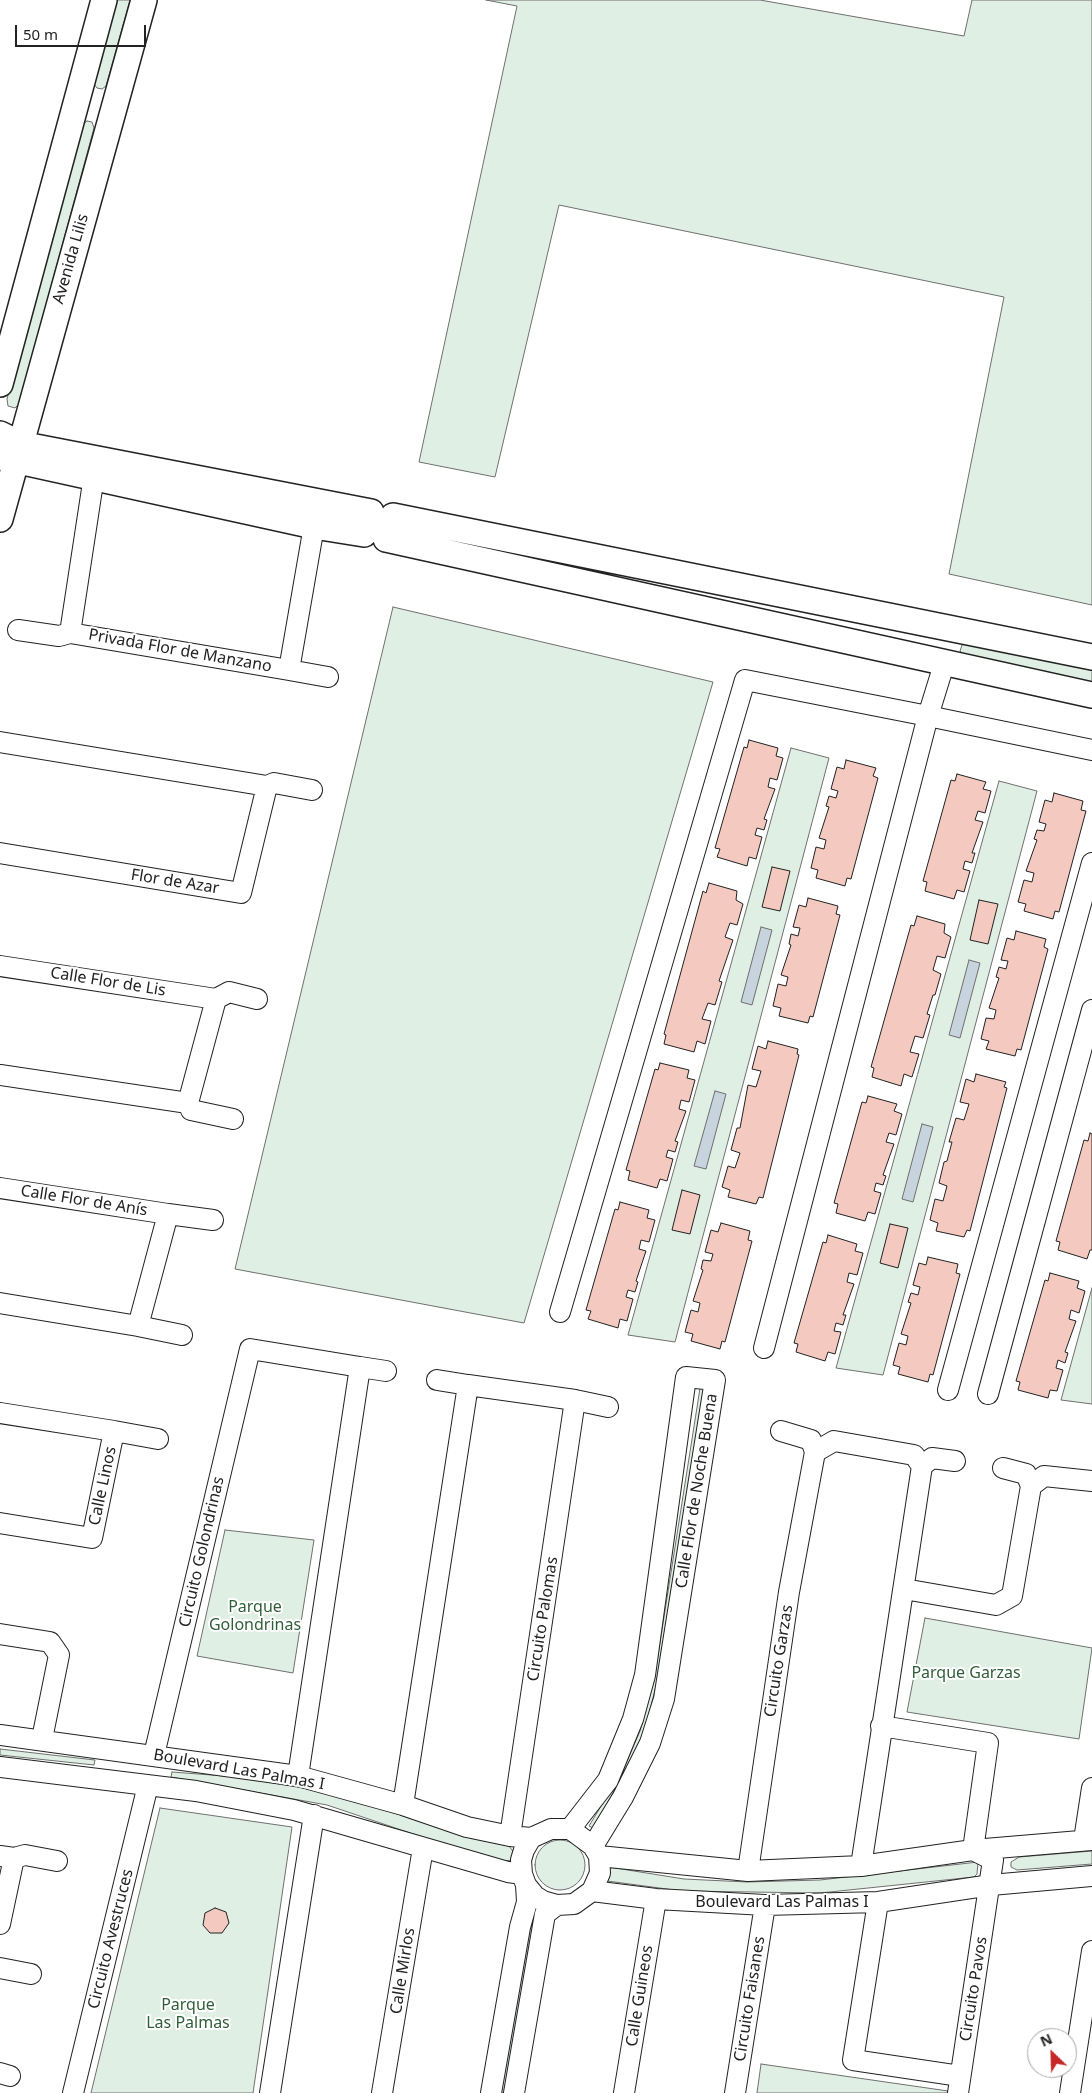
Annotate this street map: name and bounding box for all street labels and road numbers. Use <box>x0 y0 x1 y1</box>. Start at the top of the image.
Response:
street label: Avenida Lilis <box>49 212 93 306</box>
street label: Privada Flor de Manzano <box>87 625 273 677</box>
street label: Flor de Azar <box>129 866 221 898</box>
street label: Calle Flor de Lis <box>49 963 167 1001</box>
street label: Calle Flor de Anís <box>19 1181 149 1221</box>
street label: Calle Flor de Noche Buena <box>672 1392 722 1590</box>
street label: Calle Linos <box>85 1445 121 1527</box>
street label: Circuito Golondrinas <box>175 1475 229 1629</box>
street label: Circuito Palomas <box>524 1555 562 1683</box>
street label: Circuito Garzas <box>761 1604 797 1718</box>
street label: Boulevard Las Palmas I <box>152 1745 326 1795</box>
street label: Circuito Avestruces <box>84 1867 138 2011</box>
street label: Boulevard Las Palmas I <box>695 1892 869 1912</box>
street label: Calle Mirlos <box>387 1926 419 2016</box>
street label: Circuito Faisanes <box>731 1935 769 2063</box>
street label: Circuito Pavos <box>956 1935 992 2043</box>
street label: Calle Guineos <box>623 1944 657 2048</box>

